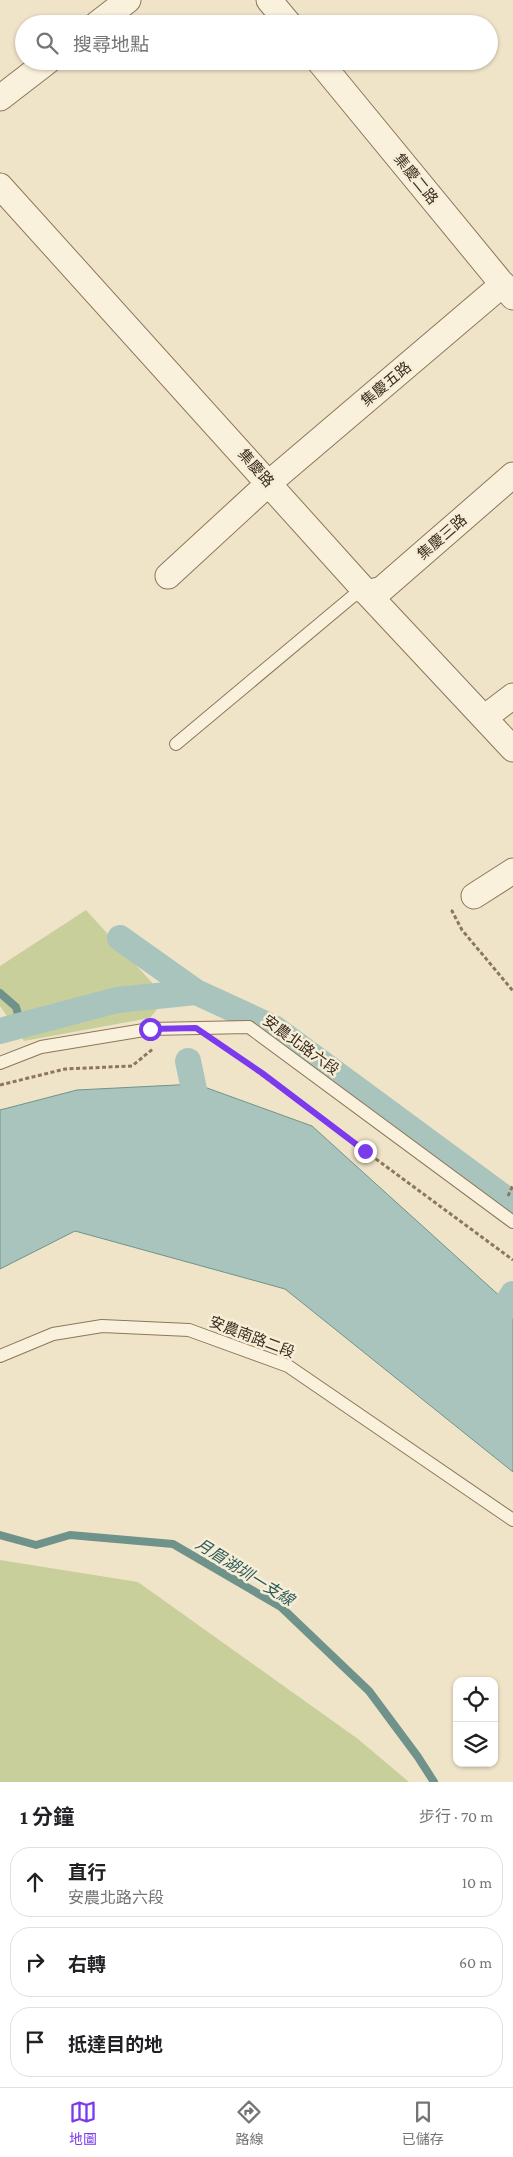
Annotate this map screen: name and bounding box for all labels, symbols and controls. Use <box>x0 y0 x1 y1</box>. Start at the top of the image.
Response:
search box <box>15 15 498 70</box>
icon: search <box>33 29 61 57</box>
text: 搜尋地點 <box>73 34 149 55</box>
street label: 集慶二路 <box>391 150 442 207</box>
street label: 集慶五路 <box>357 358 414 409</box>
street label: 集慶路 <box>235 445 278 490</box>
street label: 集慶三路 <box>413 511 470 563</box>
street label: 安農北路六段 <box>260 1011 343 1078</box>
route start <box>139 1018 162 1041</box>
route end <box>354 1140 377 1163</box>
street label: 安農南路二段 <box>207 1313 297 1361</box>
water label: 月眉湖圳一支線 <box>193 1535 299 1610</box>
map controls <box>453 1677 498 1767</box>
button: locate <box>453 1677 498 1722</box>
button: layers <box>453 1722 498 1767</box>
text: 1 分鐘 <box>20 1805 74 1829</box>
text: 步行 · 70 m <box>419 1808 493 1825</box>
text: 直行 <box>68 1862 106 1883</box>
icon: ahead <box>21 1868 49 1896</box>
text: 10 m <box>462 1874 492 1891</box>
text: 安農北路六段 <box>68 1889 164 1906</box>
icon: right <box>21 1948 49 1976</box>
text: 右轉 <box>68 1954 106 1975</box>
text: 60 m <box>459 1954 492 1971</box>
icon: arrive <box>21 2028 49 2056</box>
text: 抵達目的地 <box>68 2034 163 2055</box>
tab: 地圖 <box>69 2098 97 2148</box>
tab: 路線 <box>235 2098 263 2148</box>
tab: 已儲存 <box>402 2098 444 2148</box>

